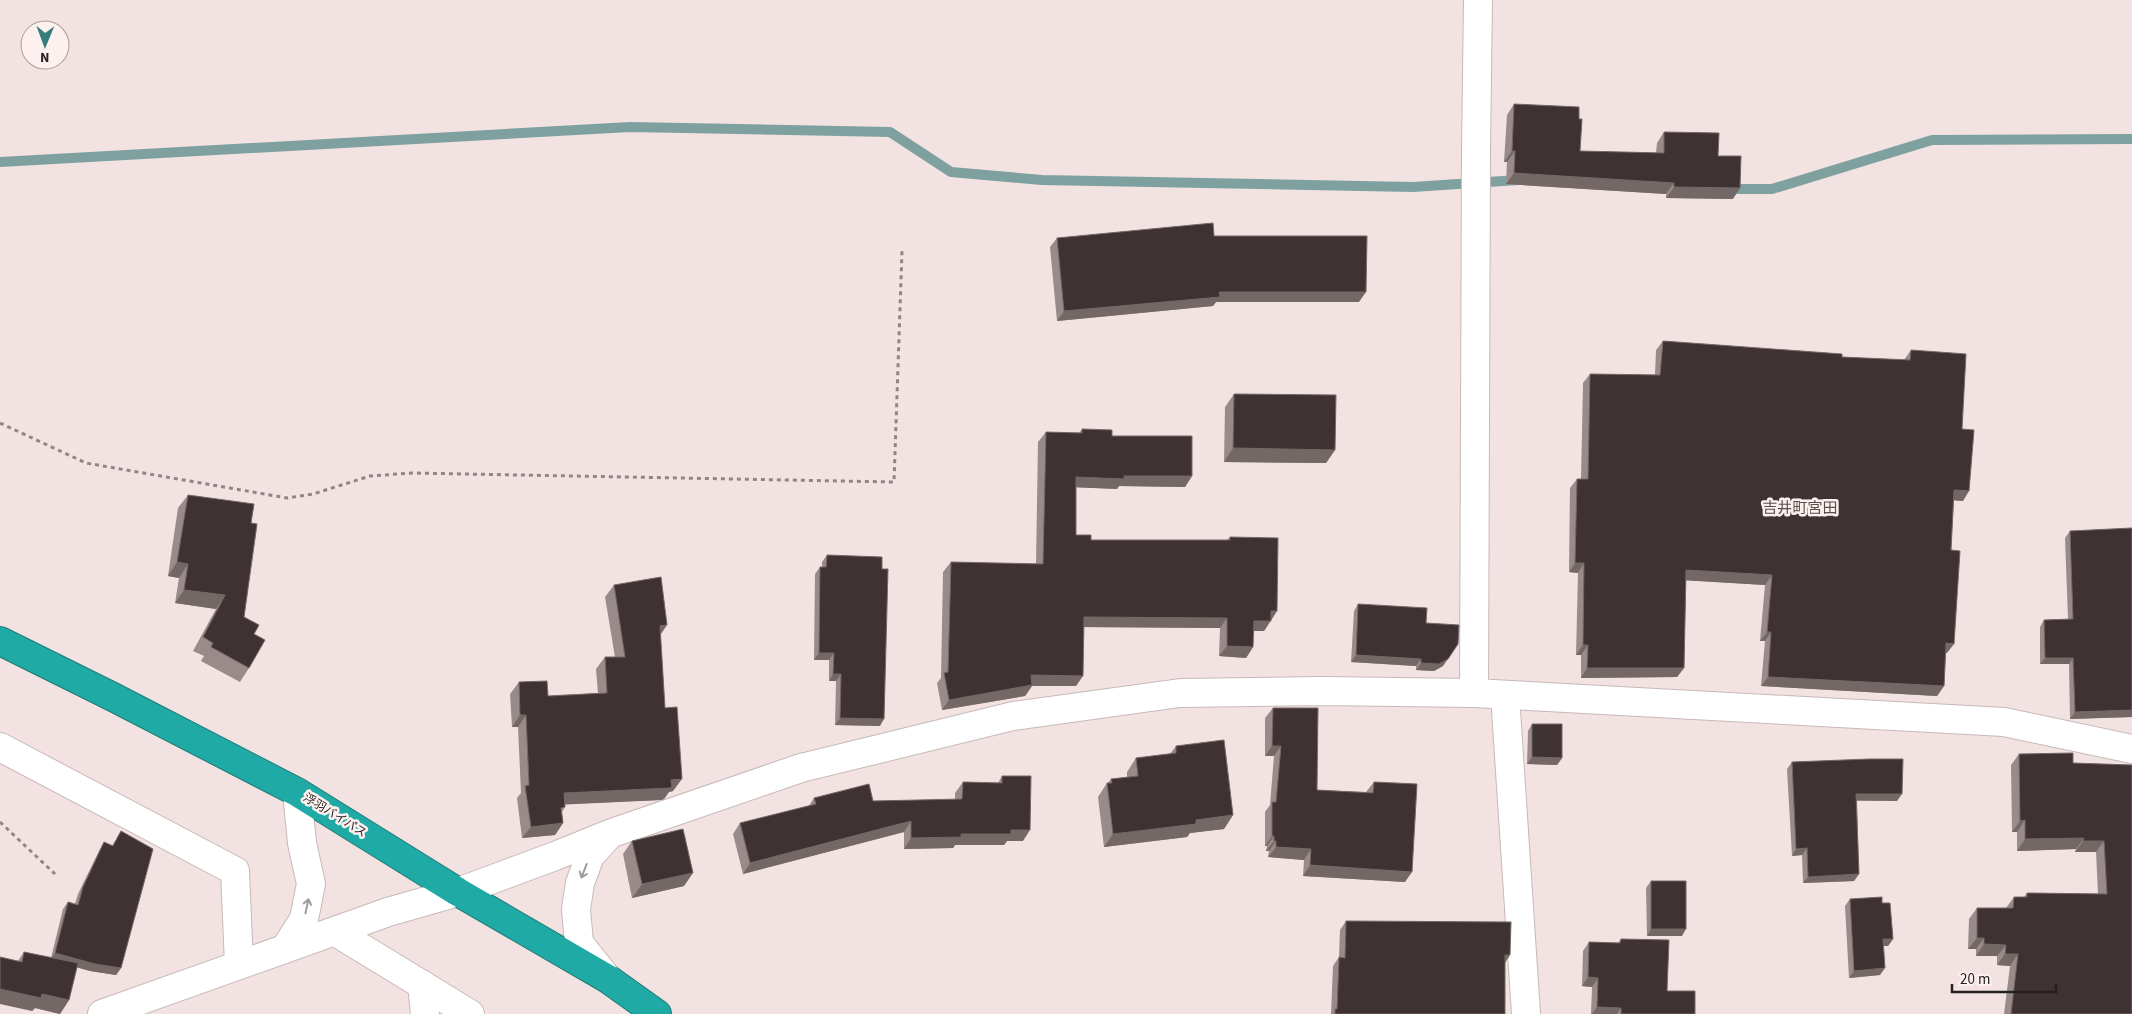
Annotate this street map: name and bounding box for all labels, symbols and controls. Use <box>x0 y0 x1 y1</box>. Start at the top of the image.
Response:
north arrow <box>20 20 70 70</box>
text: N <box>40 47 50 67</box>
district label: 吉井町宮田 <box>1762 498 1838 519</box>
street label: 浮羽バイパス <box>300 789 370 842</box>
one-way arrow <box>579 863 588 879</box>
one-way arrow <box>303 899 312 915</box>
scale bar <box>1952 962 2056 994</box>
text: 20 m <box>1960 969 1990 990</box>

